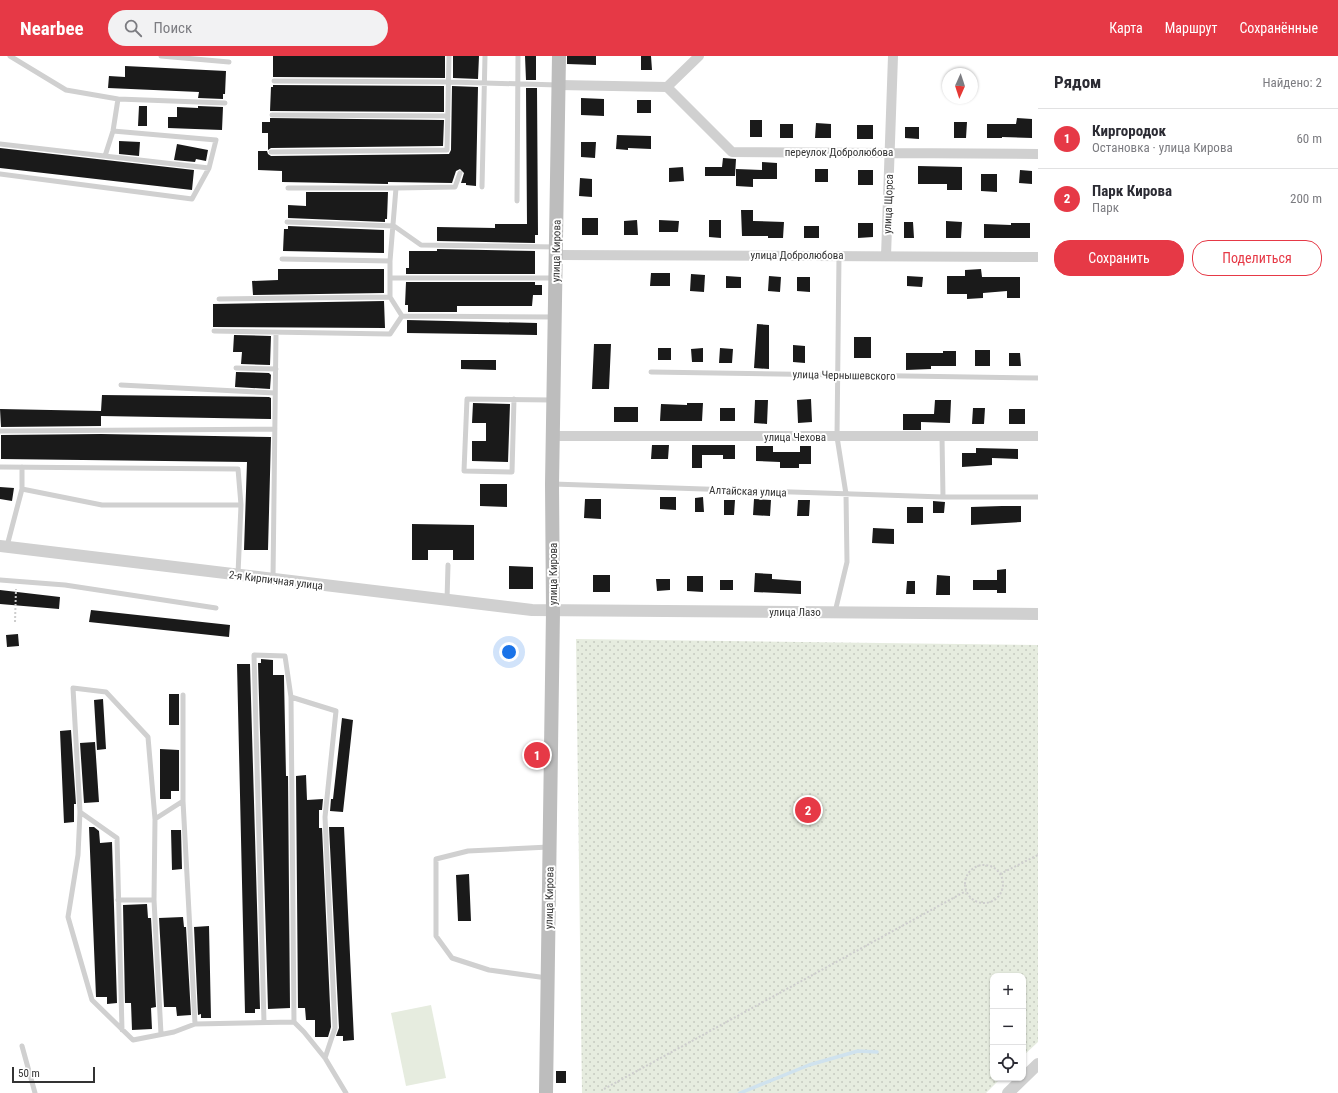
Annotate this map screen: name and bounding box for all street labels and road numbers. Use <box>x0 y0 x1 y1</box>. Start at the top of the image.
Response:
street label: переулок Добролюбова <box>785 146 893 159</box>
street label: улица Щорса <box>881 174 896 234</box>
street label: улица Кирова <box>549 220 564 282</box>
street label: улица Добролюбова <box>750 249 844 262</box>
street label: улица Чернышевского <box>792 368 896 383</box>
street label: улица Чехова <box>764 431 826 444</box>
street label: Алтайская улица <box>709 484 787 499</box>
street label: улица Кирова <box>547 543 560 605</box>
street label: 2-я Кирпичная улица <box>228 568 324 593</box>
street label: улица Лазо <box>769 606 821 619</box>
street label: улица Кирова <box>542 867 557 929</box>

